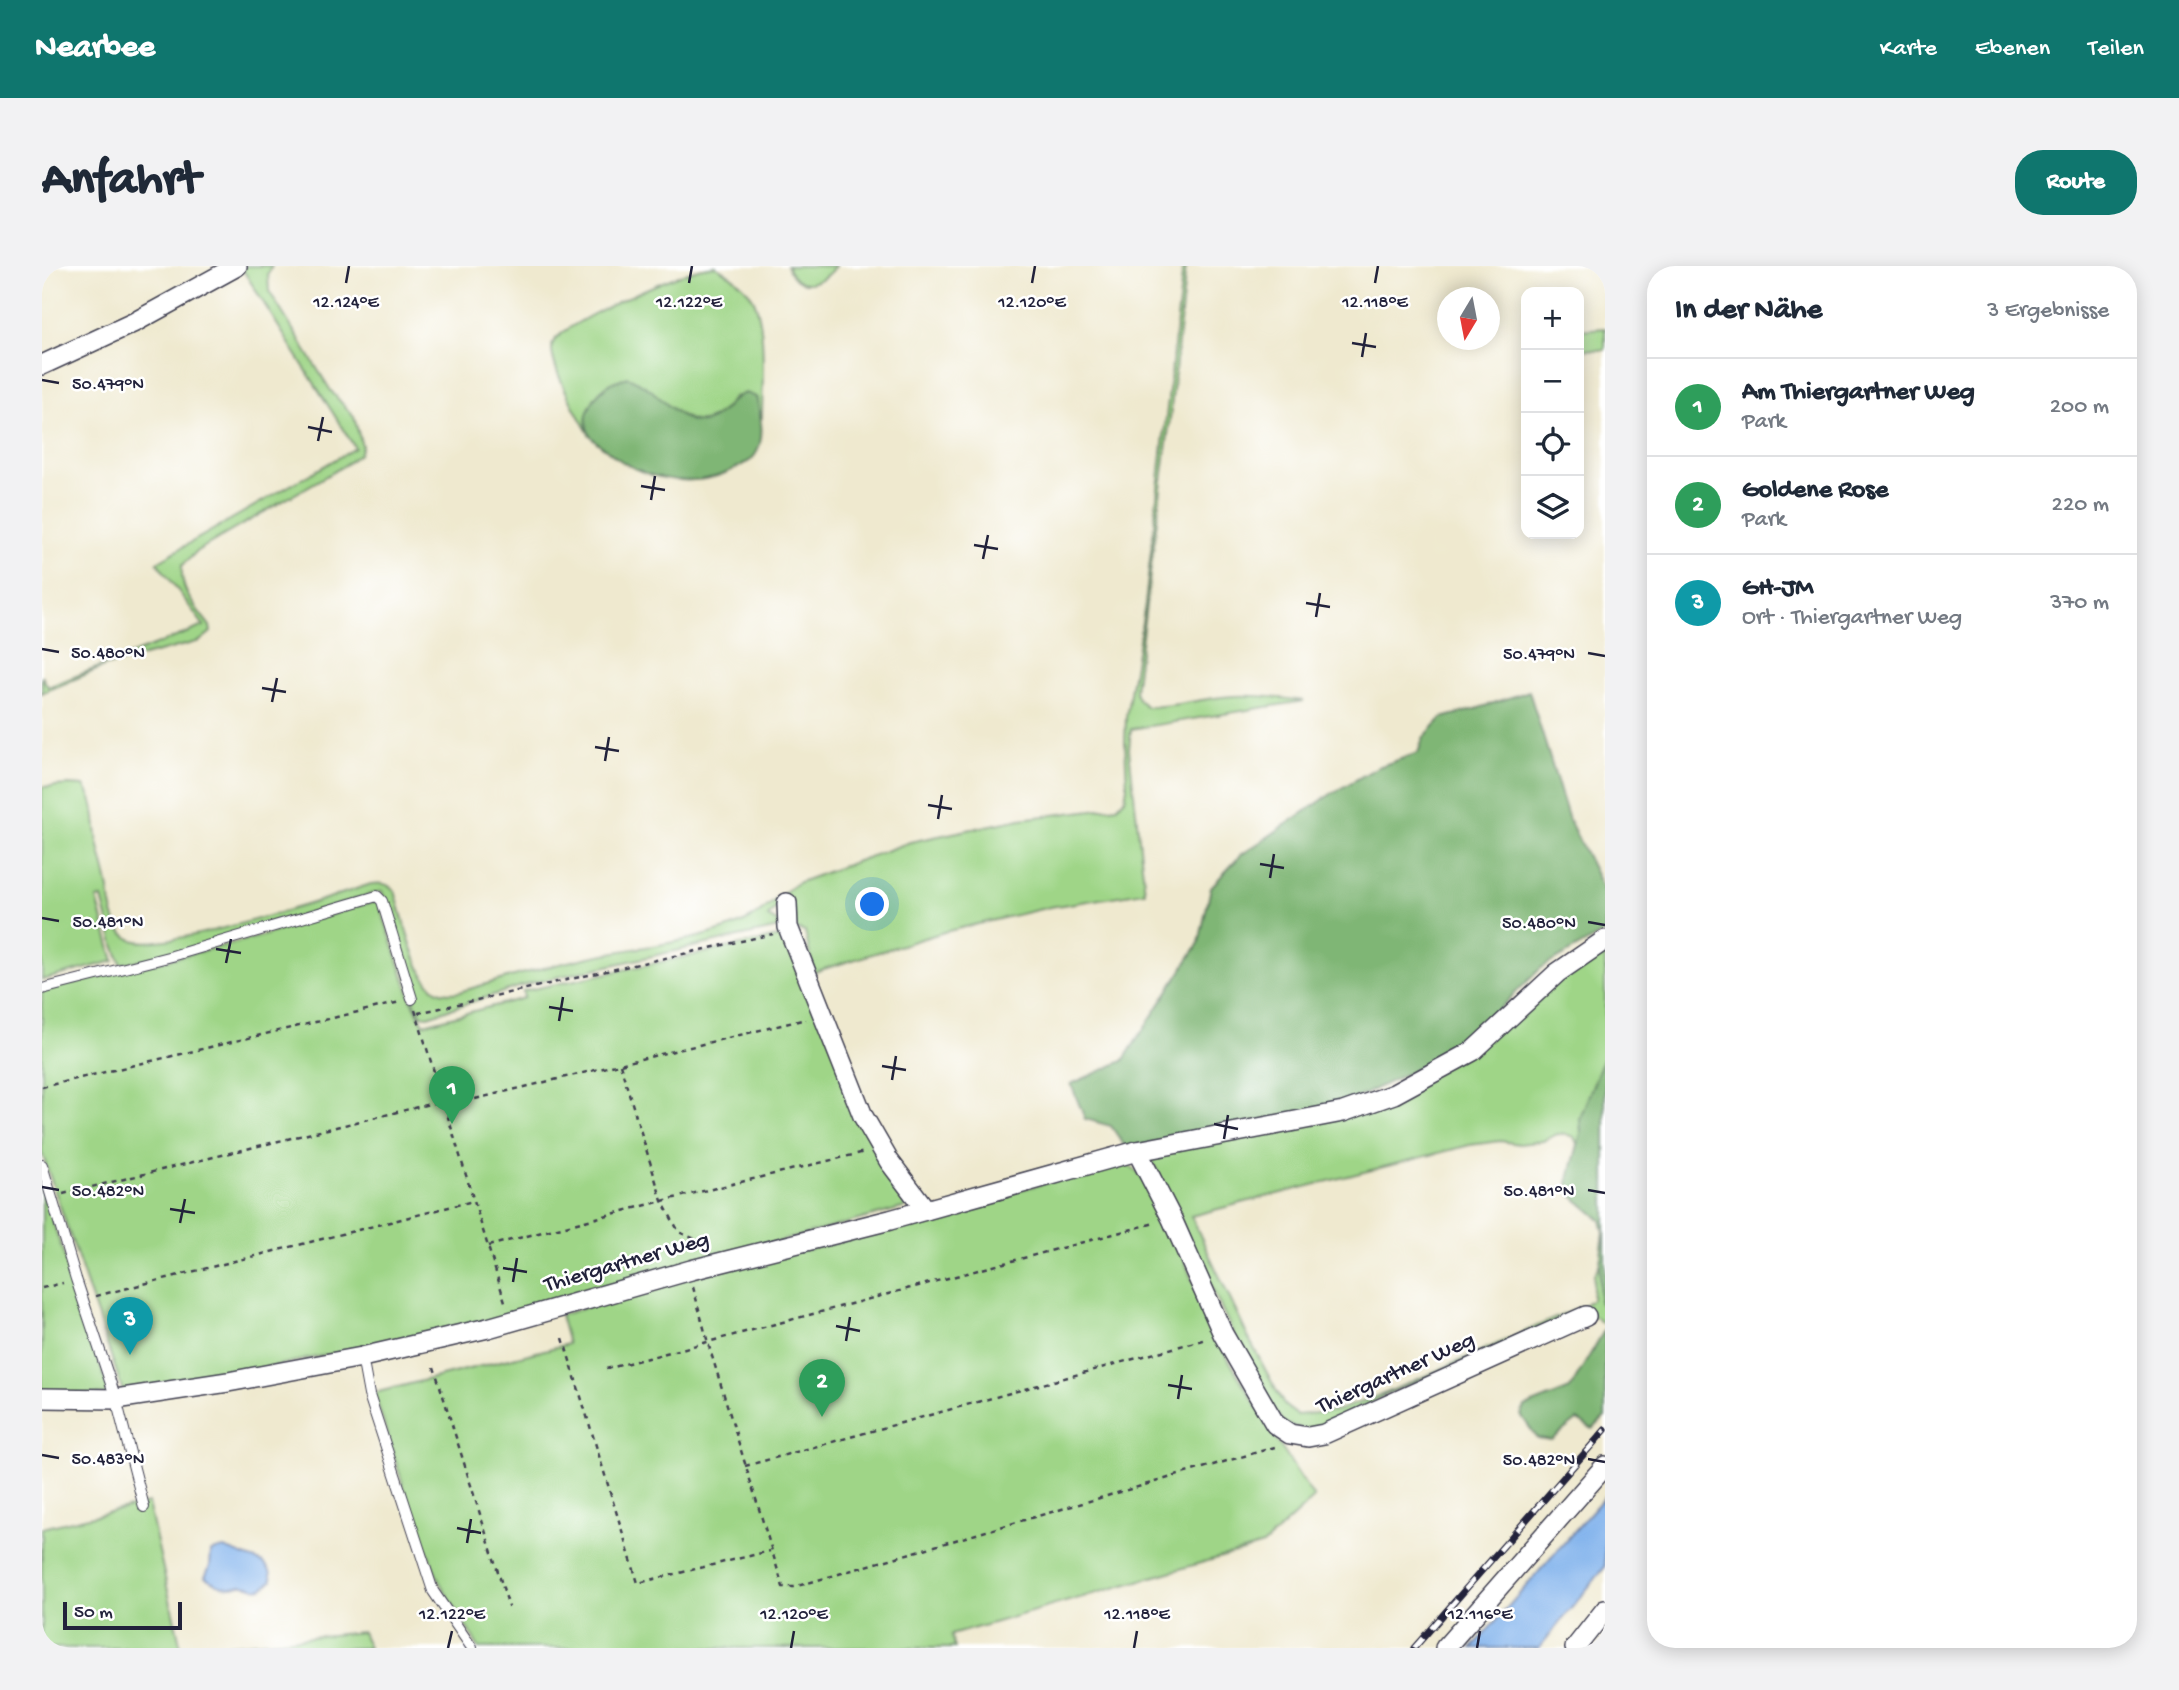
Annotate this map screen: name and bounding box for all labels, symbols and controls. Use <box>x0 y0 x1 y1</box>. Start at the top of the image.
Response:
text: Nearbee <box>35 30 155 68</box>
text: Karte <box>1880 35 1937 64</box>
text: Ebenen <box>1975 35 2050 64</box>
text: Teilen <box>2088 35 2144 64</box>
button: Route <box>2015 150 2137 215</box>
text: Anfahrt <box>42 153 200 211</box>
north arrow <box>1437 287 1500 350</box>
map controls <box>1521 287 1584 539</box>
button: + <box>1521 287 1584 350</box>
text: 12.124°E <box>312 293 380 314</box>
text: 12.122°E <box>655 293 723 314</box>
text: 12.120°E <box>997 293 1066 314</box>
text: 12.118°E <box>1341 293 1409 314</box>
text: In der Nähe <box>1675 294 1822 329</box>
text: 3 Ergebnisse <box>1987 298 2109 325</box>
button: − <box>1521 350 1584 413</box>
text: 50.479°N <box>72 375 144 396</box>
text: Am Thiergartner Weg <box>1742 378 1975 409</box>
text: 1 <box>1693 394 1703 421</box>
text: 200 m <box>2050 394 2109 421</box>
text: Park <box>1742 409 1786 436</box>
button: locate <box>1521 413 1584 476</box>
button: layers <box>1521 476 1584 539</box>
text: Goldene Rose <box>1742 476 1888 507</box>
text: 2 <box>1692 492 1704 519</box>
text: 220 m <box>2052 492 2109 519</box>
text: Park <box>1742 507 1786 534</box>
text: GH-JM <box>1742 574 1813 605</box>
text: 3 <box>1692 590 1704 617</box>
text: 370 m <box>2050 590 2109 617</box>
text: Ort · Thiergartner Weg <box>1742 605 1962 632</box>
text: 50.480°N <box>71 644 145 665</box>
text: 50.479°N <box>1503 645 1575 666</box>
your location <box>855 887 889 921</box>
text: 50.481°N <box>73 913 143 934</box>
text: 50.480°N <box>1502 914 1576 935</box>
pin: 1 <box>429 1066 475 1124</box>
text: 50.482°N <box>72 1182 144 1203</box>
text: 50.481°N <box>1504 1182 1574 1203</box>
street label: Thiergartner Weg <box>539 1227 713 1300</box>
pin: 3 <box>107 1297 153 1355</box>
street label: Thiergartner Weg <box>1311 1327 1479 1422</box>
pin: 2 <box>799 1359 845 1417</box>
text: 50.483°N <box>72 1450 144 1471</box>
text: 50.482°N <box>1503 1451 1575 1472</box>
scale bar <box>63 1599 182 1631</box>
text: 50 m <box>74 1602 113 1625</box>
text: 12.122°E <box>418 1605 486 1626</box>
text: 12.120°E <box>759 1605 828 1626</box>
text: 12.118°E <box>1103 1605 1171 1626</box>
text: 12.116°E <box>1447 1605 1513 1626</box>

